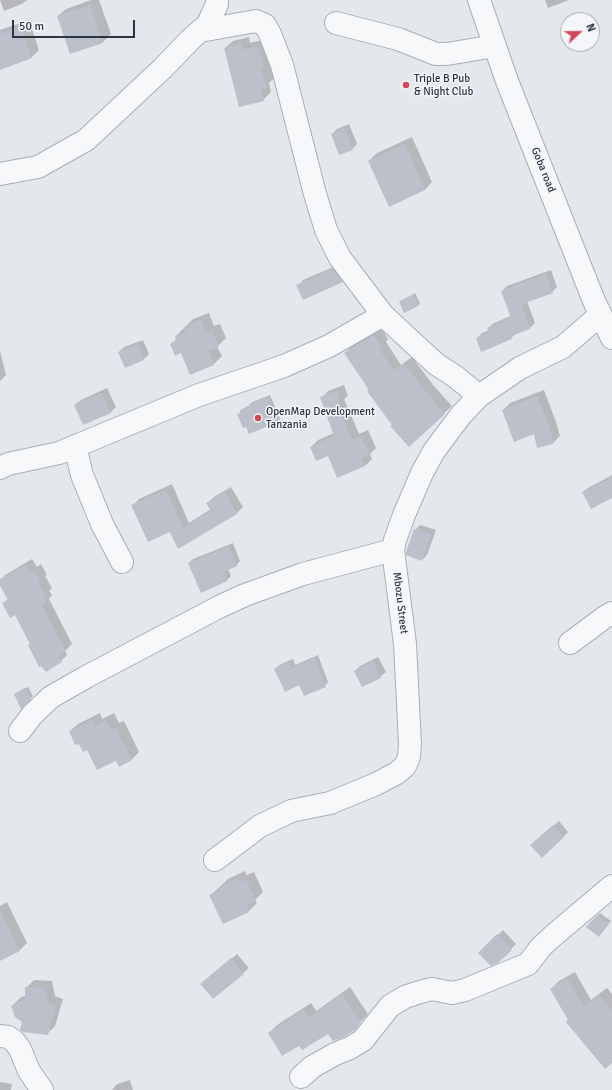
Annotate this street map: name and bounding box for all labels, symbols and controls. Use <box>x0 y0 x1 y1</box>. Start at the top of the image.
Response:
scale bar <box>14 12 137 38</box>
north arrow <box>560 12 600 52</box>
text: 50 m <box>19 19 44 34</box>
text: N <box>583 22 598 34</box>
place label: Triple B Pub & Night Club <box>414 72 473 98</box>
marker: Triple B Pub & Night Club <box>401 80 411 90</box>
street label: Goba road <box>528 146 558 194</box>
place label: OpenMap Development Tanzania <box>266 405 375 431</box>
marker: OpenMap Development Tanzania <box>253 413 263 423</box>
street label: Mbozu Street <box>390 571 410 635</box>

